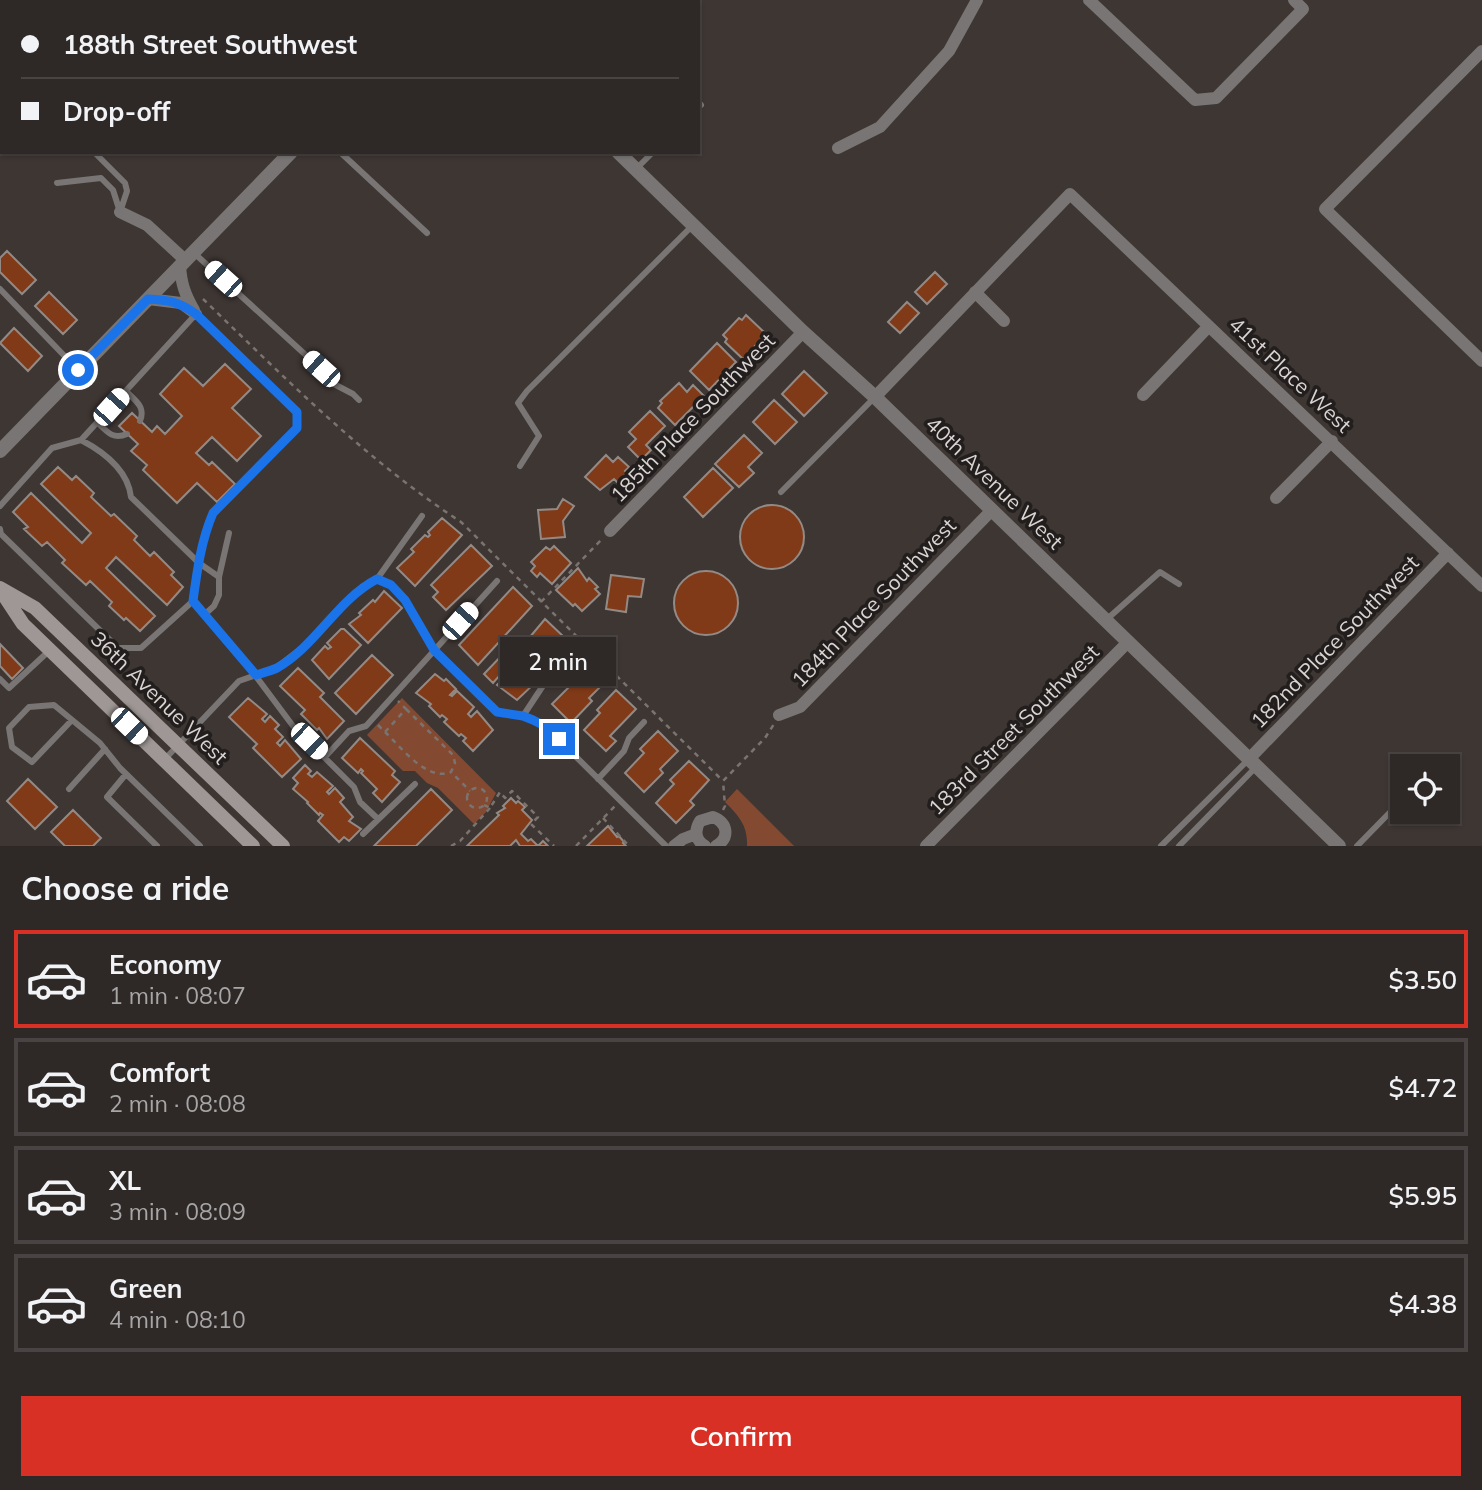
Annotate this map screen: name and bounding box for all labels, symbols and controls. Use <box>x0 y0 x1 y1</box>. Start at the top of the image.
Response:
text: 188th Street Southwest <box>63 28 357 61</box>
text: Drop-off <box>63 95 170 128</box>
car <box>201 257 246 301</box>
street label: 41st Place West <box>1224 311 1357 438</box>
street label: 185th Place Southwest <box>605 327 780 507</box>
car <box>299 347 344 391</box>
route start <box>62 354 94 386</box>
car <box>90 384 133 430</box>
street label: 40th Avenue West <box>921 410 1069 554</box>
street label: 184th Place Southwest <box>786 512 961 692</box>
street label: 182nd Place Southwest <box>1245 549 1424 733</box>
car <box>439 598 482 644</box>
street label: 36th Avenue West <box>86 625 234 769</box>
callout: 2 min <box>501 638 617 686</box>
street label: 183rd Street Southwest <box>922 638 1104 820</box>
text: 2 min <box>528 647 588 676</box>
car <box>107 704 152 748</box>
car <box>287 719 332 763</box>
route end <box>543 723 575 755</box>
map controls <box>1390 754 1460 824</box>
button: locate <box>1390 754 1460 824</box>
text: Choose a ride <box>21 868 229 908</box>
icon: car <box>25 948 88 1011</box>
text: Economy <box>109 948 221 981</box>
text: $3.50 <box>1388 963 1457 996</box>
text: 1 min · 08:07 <box>109 981 246 1010</box>
icon: car <box>25 1056 88 1119</box>
text: Comfort <box>109 1056 210 1089</box>
text: $4.72 <box>1388 1071 1457 1104</box>
text: 2 min · 08:08 <box>109 1089 246 1118</box>
icon: car <box>25 1164 88 1227</box>
text: XL <box>109 1164 141 1197</box>
text: $5.95 <box>1388 1179 1457 1212</box>
text: 3 min · 08:09 <box>109 1197 246 1226</box>
icon: car <box>25 1272 88 1335</box>
text: Green <box>109 1272 182 1305</box>
text: $4.38 <box>1388 1287 1457 1320</box>
text: 4 min · 08:10 <box>109 1305 246 1334</box>
button: Confirm <box>21 1396 1461 1476</box>

